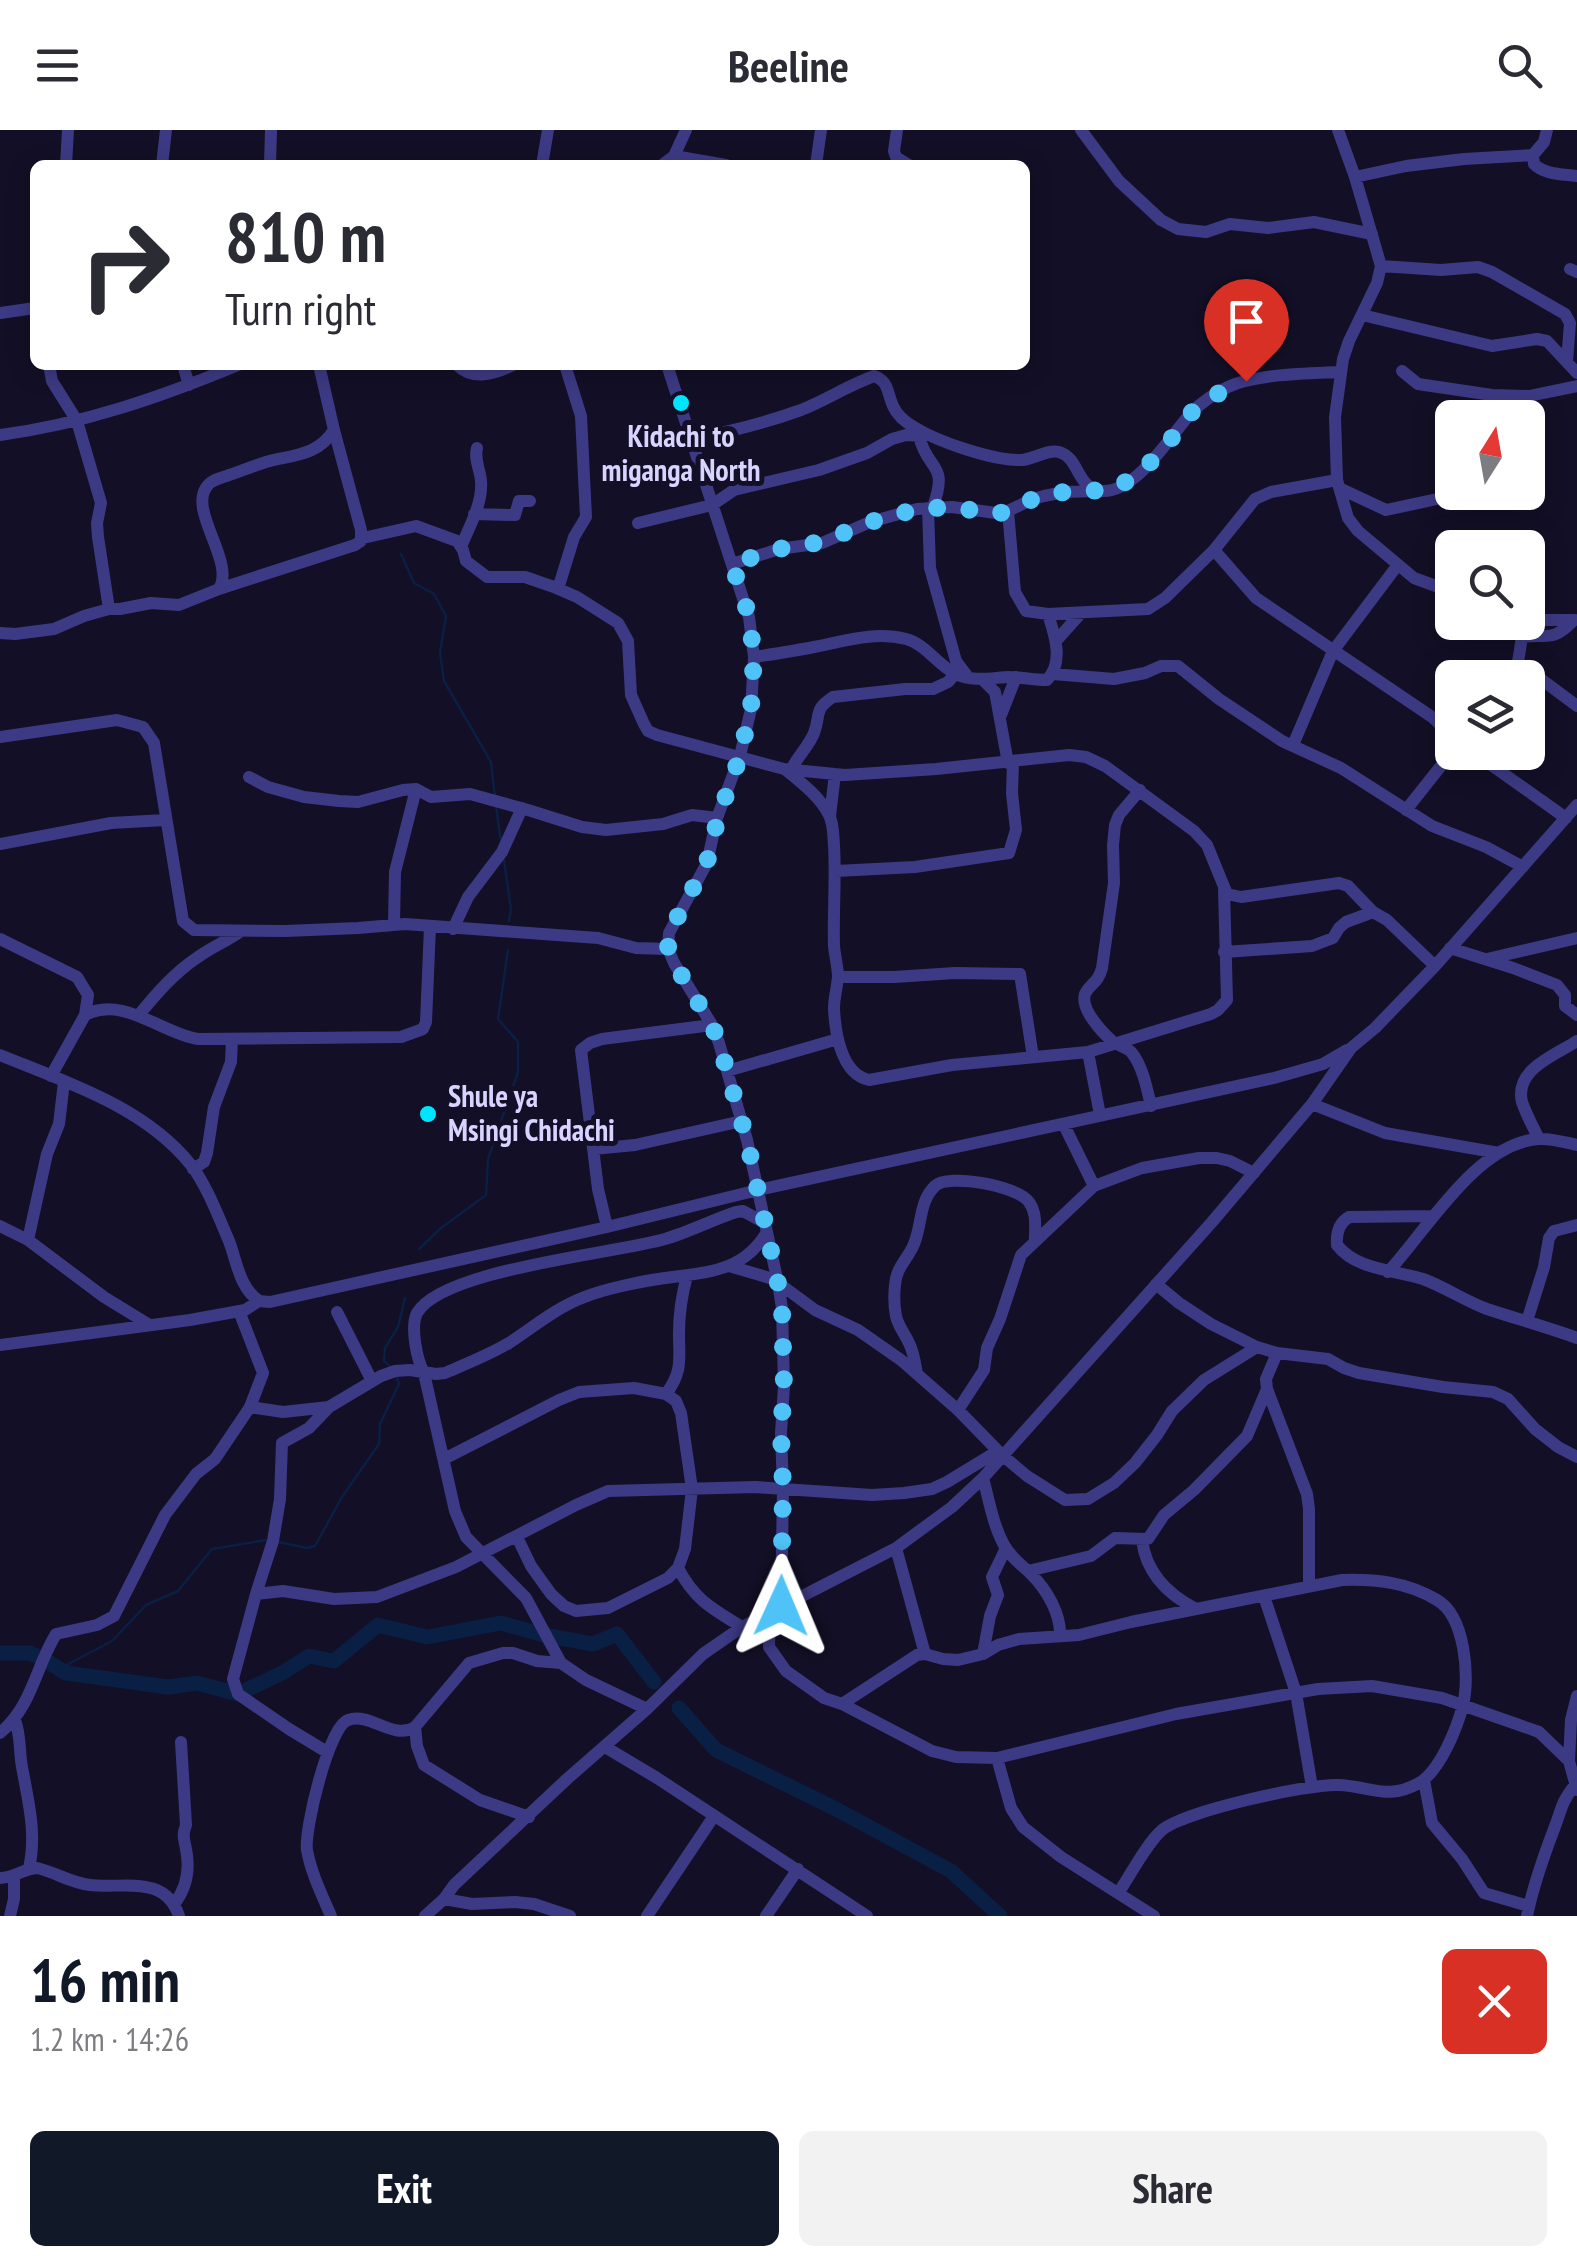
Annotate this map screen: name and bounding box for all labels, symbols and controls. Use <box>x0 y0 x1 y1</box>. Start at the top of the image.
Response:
text: Beeline <box>728 36 849 94</box>
icon: menu <box>30 38 85 93</box>
icon: search <box>1492 38 1547 93</box>
text: 810 m <box>225 191 386 281</box>
icon: right <box>60 200 190 330</box>
text: Turn right <box>225 279 376 337</box>
pin <box>1204 279 1289 382</box>
icon: arrive <box>1219 294 1274 349</box>
marker: Kidachi to miganga North <box>670 392 692 414</box>
north arrow <box>1435 400 1545 510</box>
map controls <box>1435 400 1545 770</box>
place label: Kidachi to miganga North <box>602 416 760 489</box>
button: search <box>1435 530 1545 640</box>
button: layers <box>1435 660 1545 770</box>
place label: Shule ya Msingi Chidachi <box>448 1076 615 1149</box>
marker: Shule ya Msingi Chidachi <box>417 1103 439 1125</box>
position arrow <box>729 1554 833 1658</box>
text: 16 min <box>30 1941 180 2019</box>
button: close <box>1442 1949 1547 2054</box>
text: 1.2 km · 14:26 <box>30 2018 189 2060</box>
button: Exit <box>30 2131 779 2246</box>
button: Share <box>799 2131 1547 2246</box>

